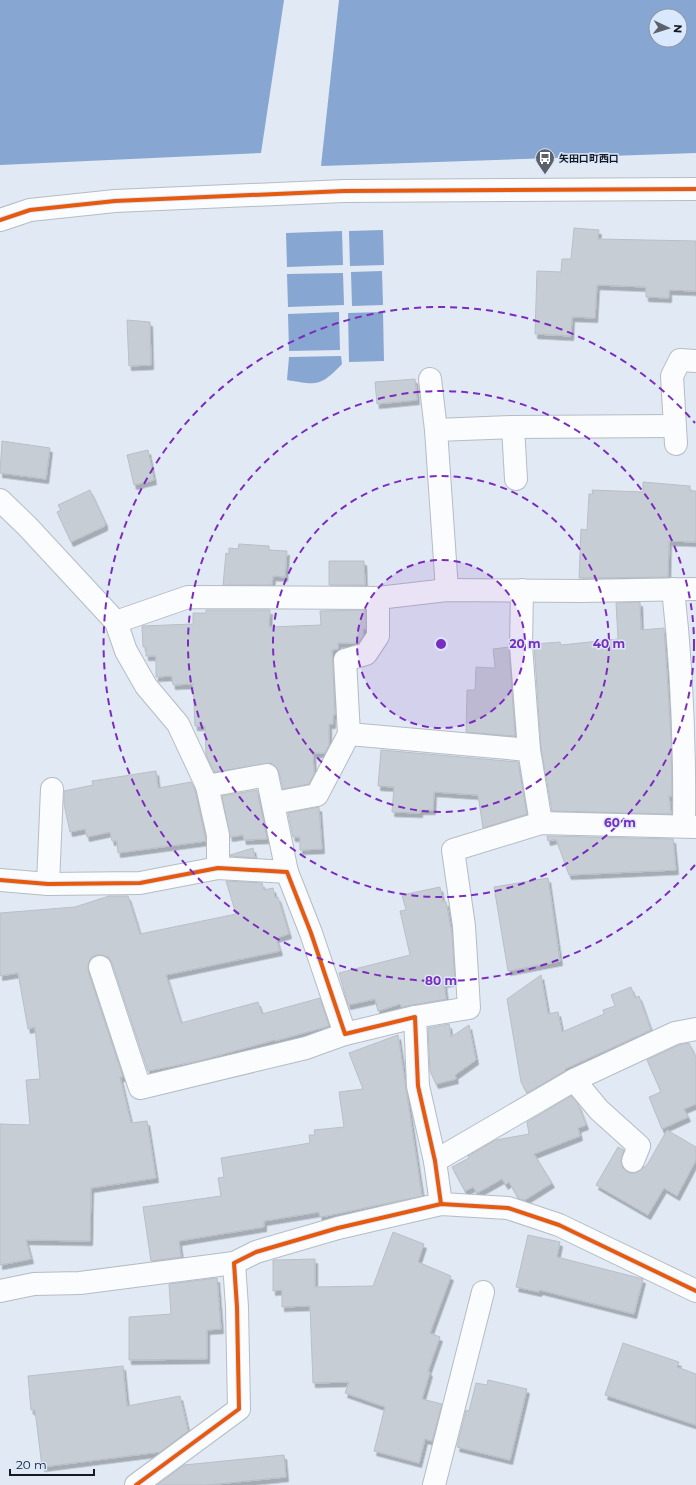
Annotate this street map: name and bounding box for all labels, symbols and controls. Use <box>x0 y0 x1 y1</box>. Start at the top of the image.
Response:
north arrow <box>648 8 688 48</box>
text: N <box>671 24 685 34</box>
bus stop icon: 矢田口町西口 <box>534 147 556 175</box>
place label: 矢田口町西口 <box>559 152 619 165</box>
text: 20 m <box>509 636 541 651</box>
text: 40 m <box>593 636 625 651</box>
centre of rings <box>434 637 448 651</box>
text: 60 m <box>604 815 636 830</box>
text: 80 m <box>425 973 457 988</box>
scale bar <box>10 1451 94 1477</box>
text: 20 m <box>16 1457 47 1472</box>

